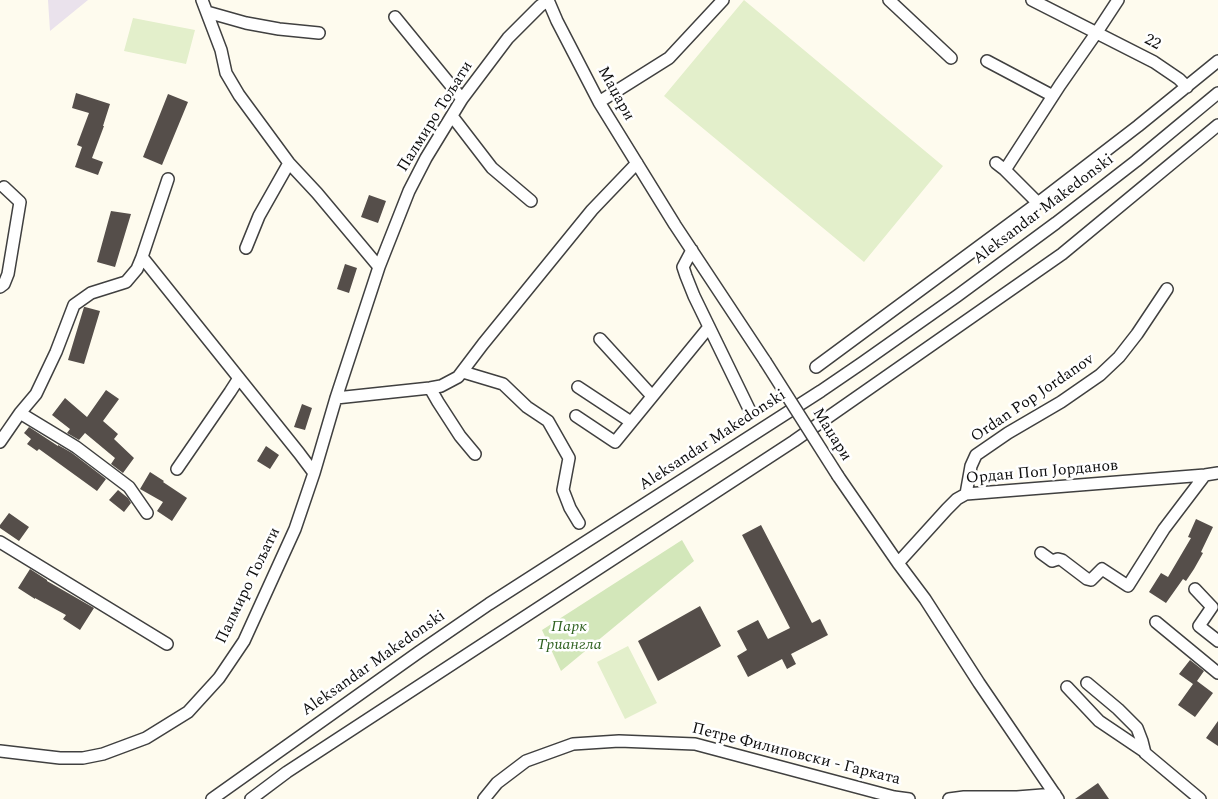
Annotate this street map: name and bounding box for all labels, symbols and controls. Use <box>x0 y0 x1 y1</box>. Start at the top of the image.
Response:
street label: 22 <box>1140 31 1164 55</box>
street label: Палмиро Тољати <box>394 58 478 176</box>
street label: Маџари <box>592 64 638 124</box>
street label: Aleksandar Makedonski <box>970 151 1118 269</box>
street label: Ordan Pop Jordanov <box>968 351 1098 447</box>
street label: Aleksandar Makedonski <box>636 386 790 496</box>
street label: Маџари <box>807 405 855 465</box>
street label: Ордан Поп Јорданов <box>965 457 1119 489</box>
street label: Палмиро Тољати <box>213 525 285 647</box>
street label: Aleksandar Makedonski <box>298 607 450 721</box>
park label: Парк Триангла <box>536 618 602 656</box>
street label: Петре Филиповски - Гарката <box>690 720 902 790</box>

